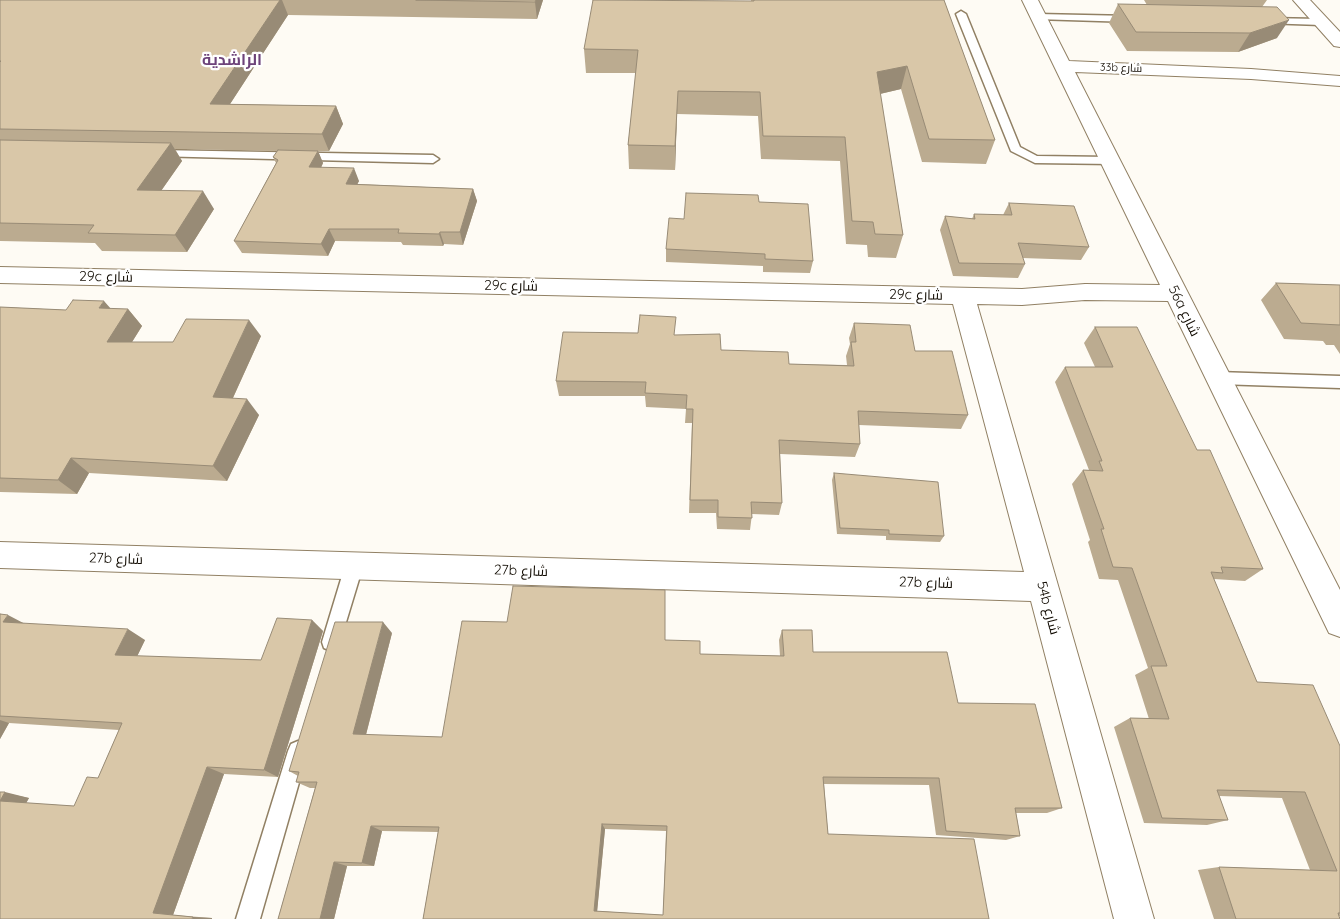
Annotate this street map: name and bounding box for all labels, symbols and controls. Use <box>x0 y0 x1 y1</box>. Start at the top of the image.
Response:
district label: الراشدية <box>202 50 262 70</box>
street label: 33b شارع <box>1100 61 1142 75</box>
street label: 29c شارع <box>79 268 133 286</box>
street label: 29c شارع <box>484 277 538 295</box>
street label: 56a شارع <box>1164 283 1204 339</box>
street label: 29c شارع <box>889 286 943 304</box>
street label: 27b شارع <box>89 550 143 568</box>
street label: 27b شارع <box>494 562 548 580</box>
street label: 27b شارع <box>899 574 953 592</box>
street label: 54b شارع <box>1033 580 1063 636</box>

